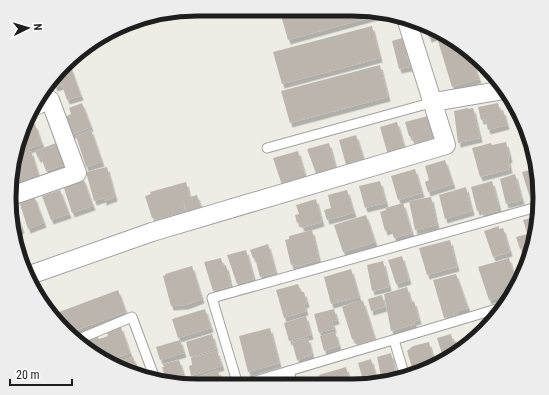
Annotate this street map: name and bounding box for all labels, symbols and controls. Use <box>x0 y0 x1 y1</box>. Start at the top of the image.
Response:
north arrow <box>8 8 48 48</box>
text: N <box>31 23 44 31</box>
scale bar <box>10 361 72 387</box>
text: 20 m <box>16 368 40 382</box>

